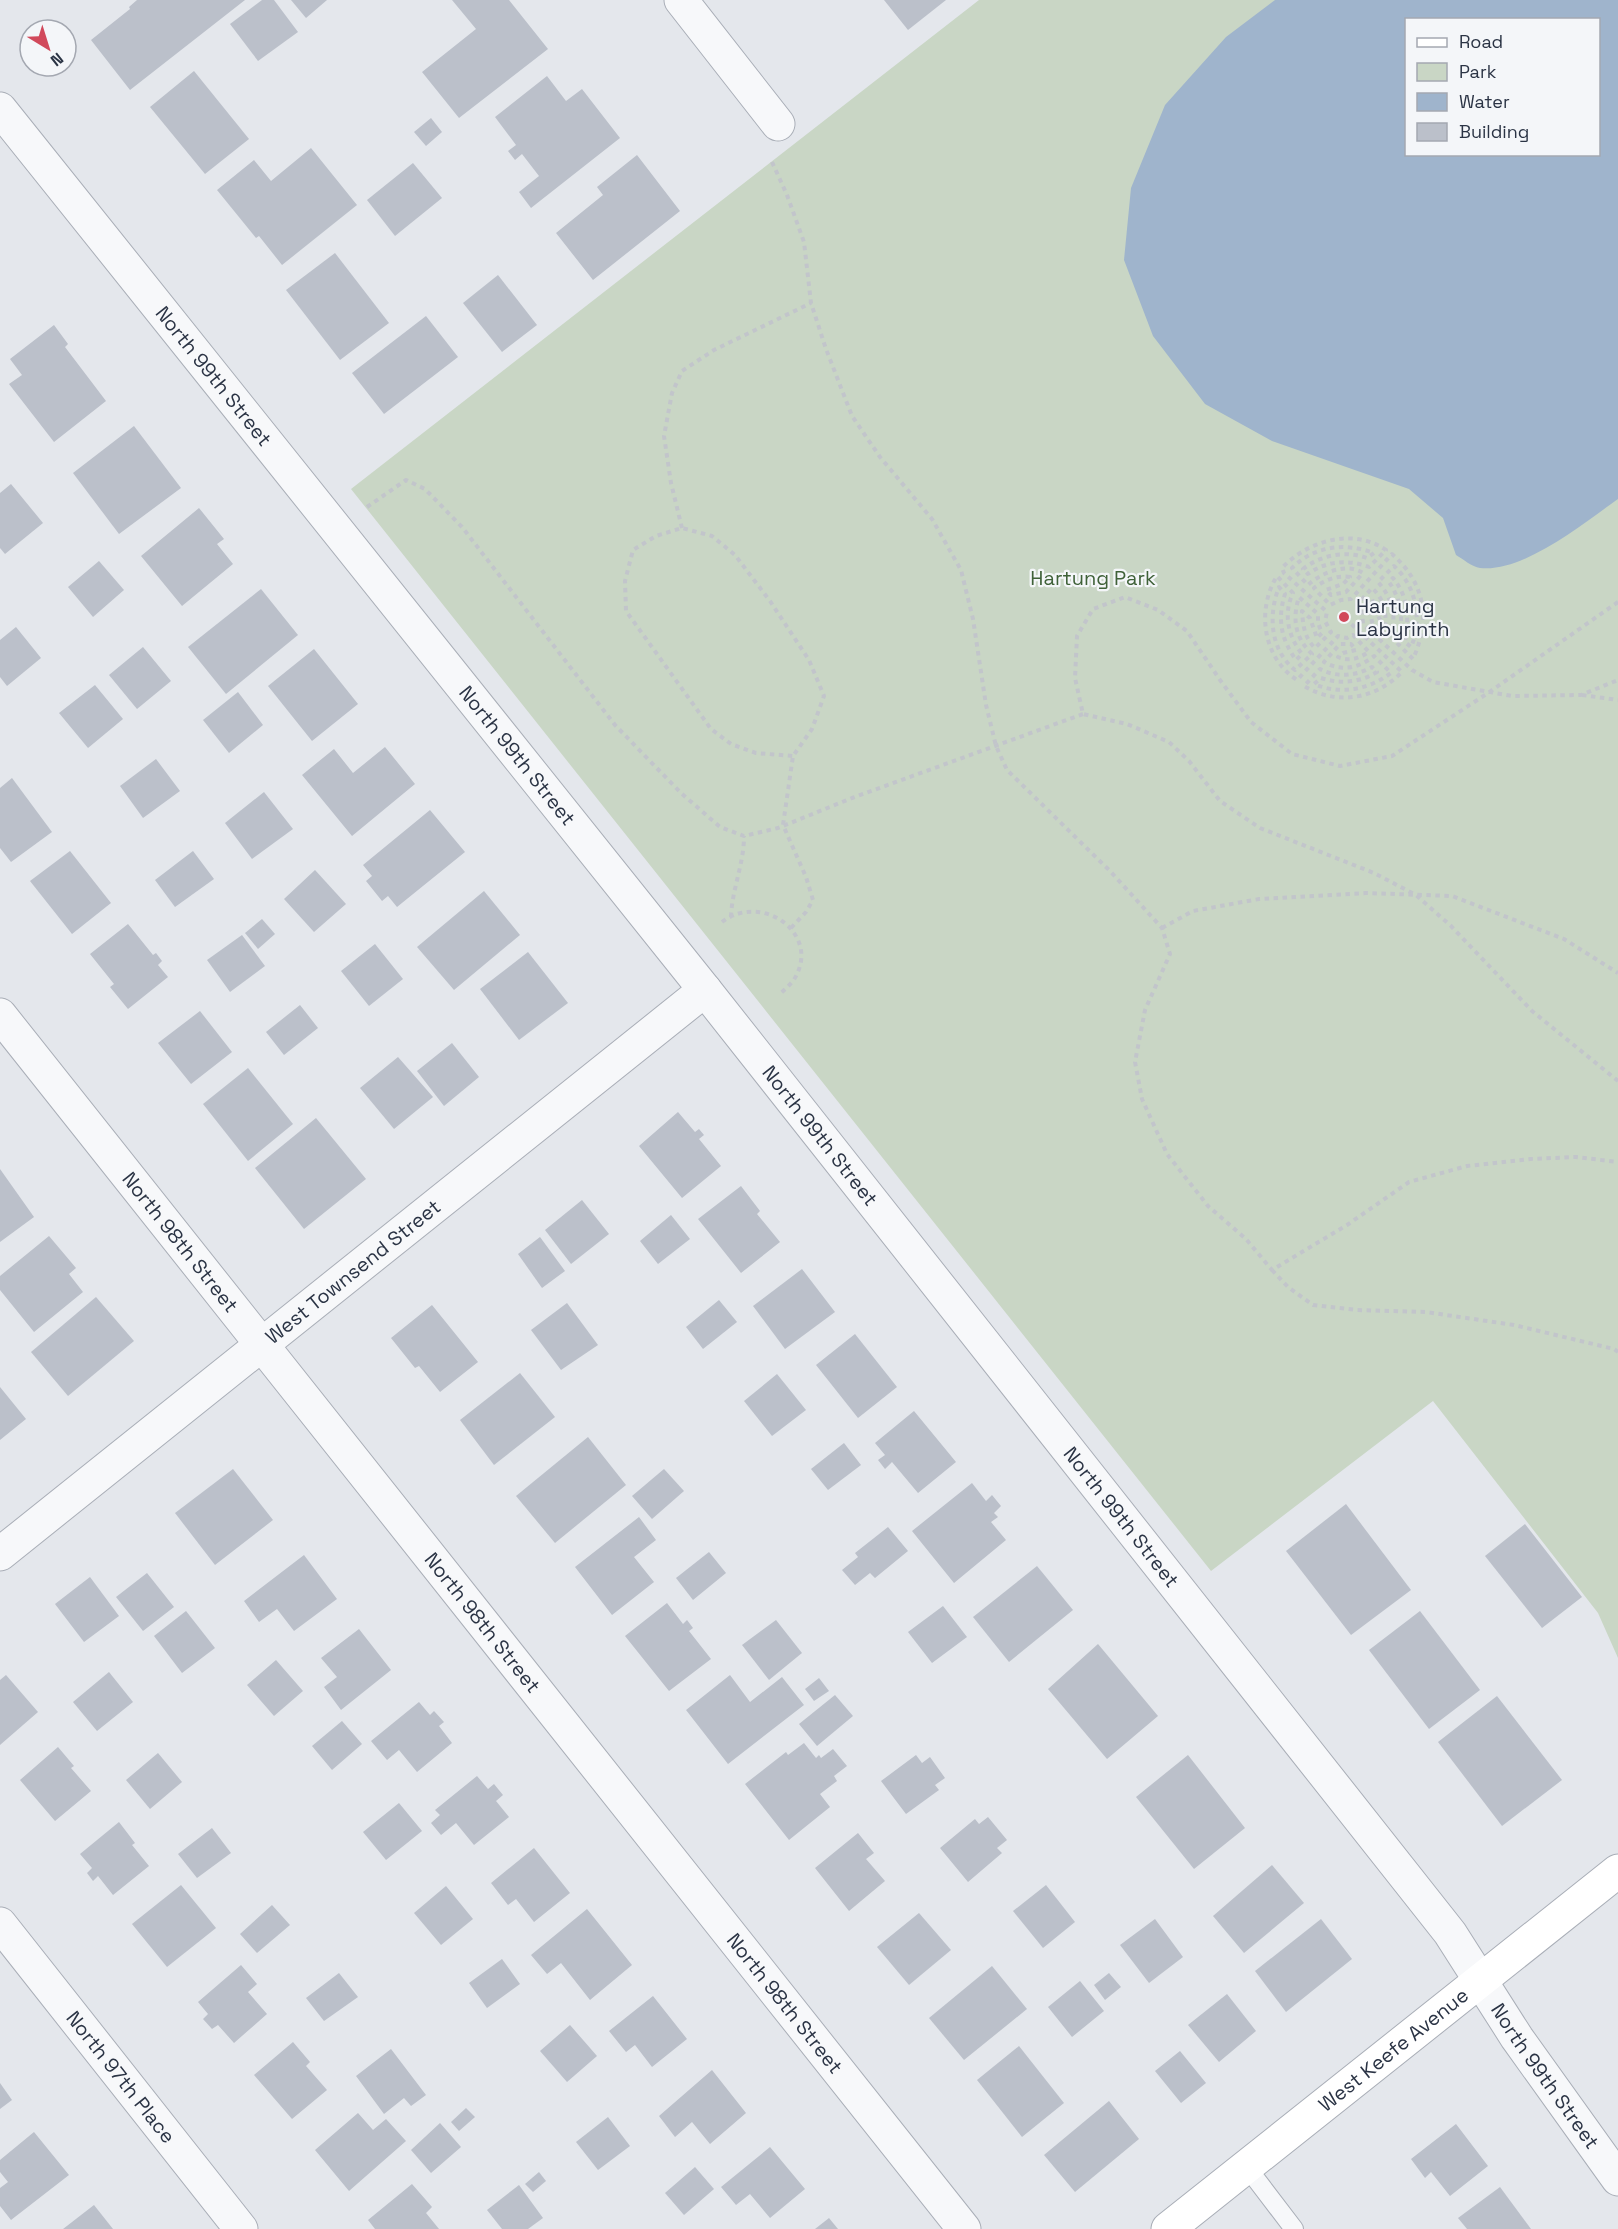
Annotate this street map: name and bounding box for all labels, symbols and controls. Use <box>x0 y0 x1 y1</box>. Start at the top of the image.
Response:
north arrow <box>18 18 78 78</box>
legend <box>1405 18 1600 156</box>
text: Road <box>1459 30 1503 53</box>
text: N <box>46 48 68 71</box>
text: Park <box>1459 60 1497 83</box>
text: Water <box>1459 90 1510 113</box>
text: Building <box>1459 120 1529 143</box>
street label: North 99th Street <box>150 301 278 451</box>
park label: Hartung Park <box>1030 565 1156 591</box>
place label: Hartung Labyrinth <box>1356 593 1449 642</box>
marker: Hartung Labyrinth <box>1337 610 1351 624</box>
street label: North 99th Street <box>453 680 581 831</box>
street label: North 99th Street <box>757 1060 884 1211</box>
street label: North 98th Street <box>117 1167 244 1318</box>
street label: West Townsend Street <box>260 1194 446 1350</box>
street label: North 99th Street <box>1058 1441 1185 1593</box>
street label: North 98th Street <box>419 1547 546 1698</box>
street label: North 98th Street <box>721 1928 849 2079</box>
street label: West Keefe Avenue <box>1313 1982 1474 2117</box>
street label: North 99th Street <box>1485 1998 1605 2154</box>
street label: North 97th Place <box>61 2006 181 2148</box>

